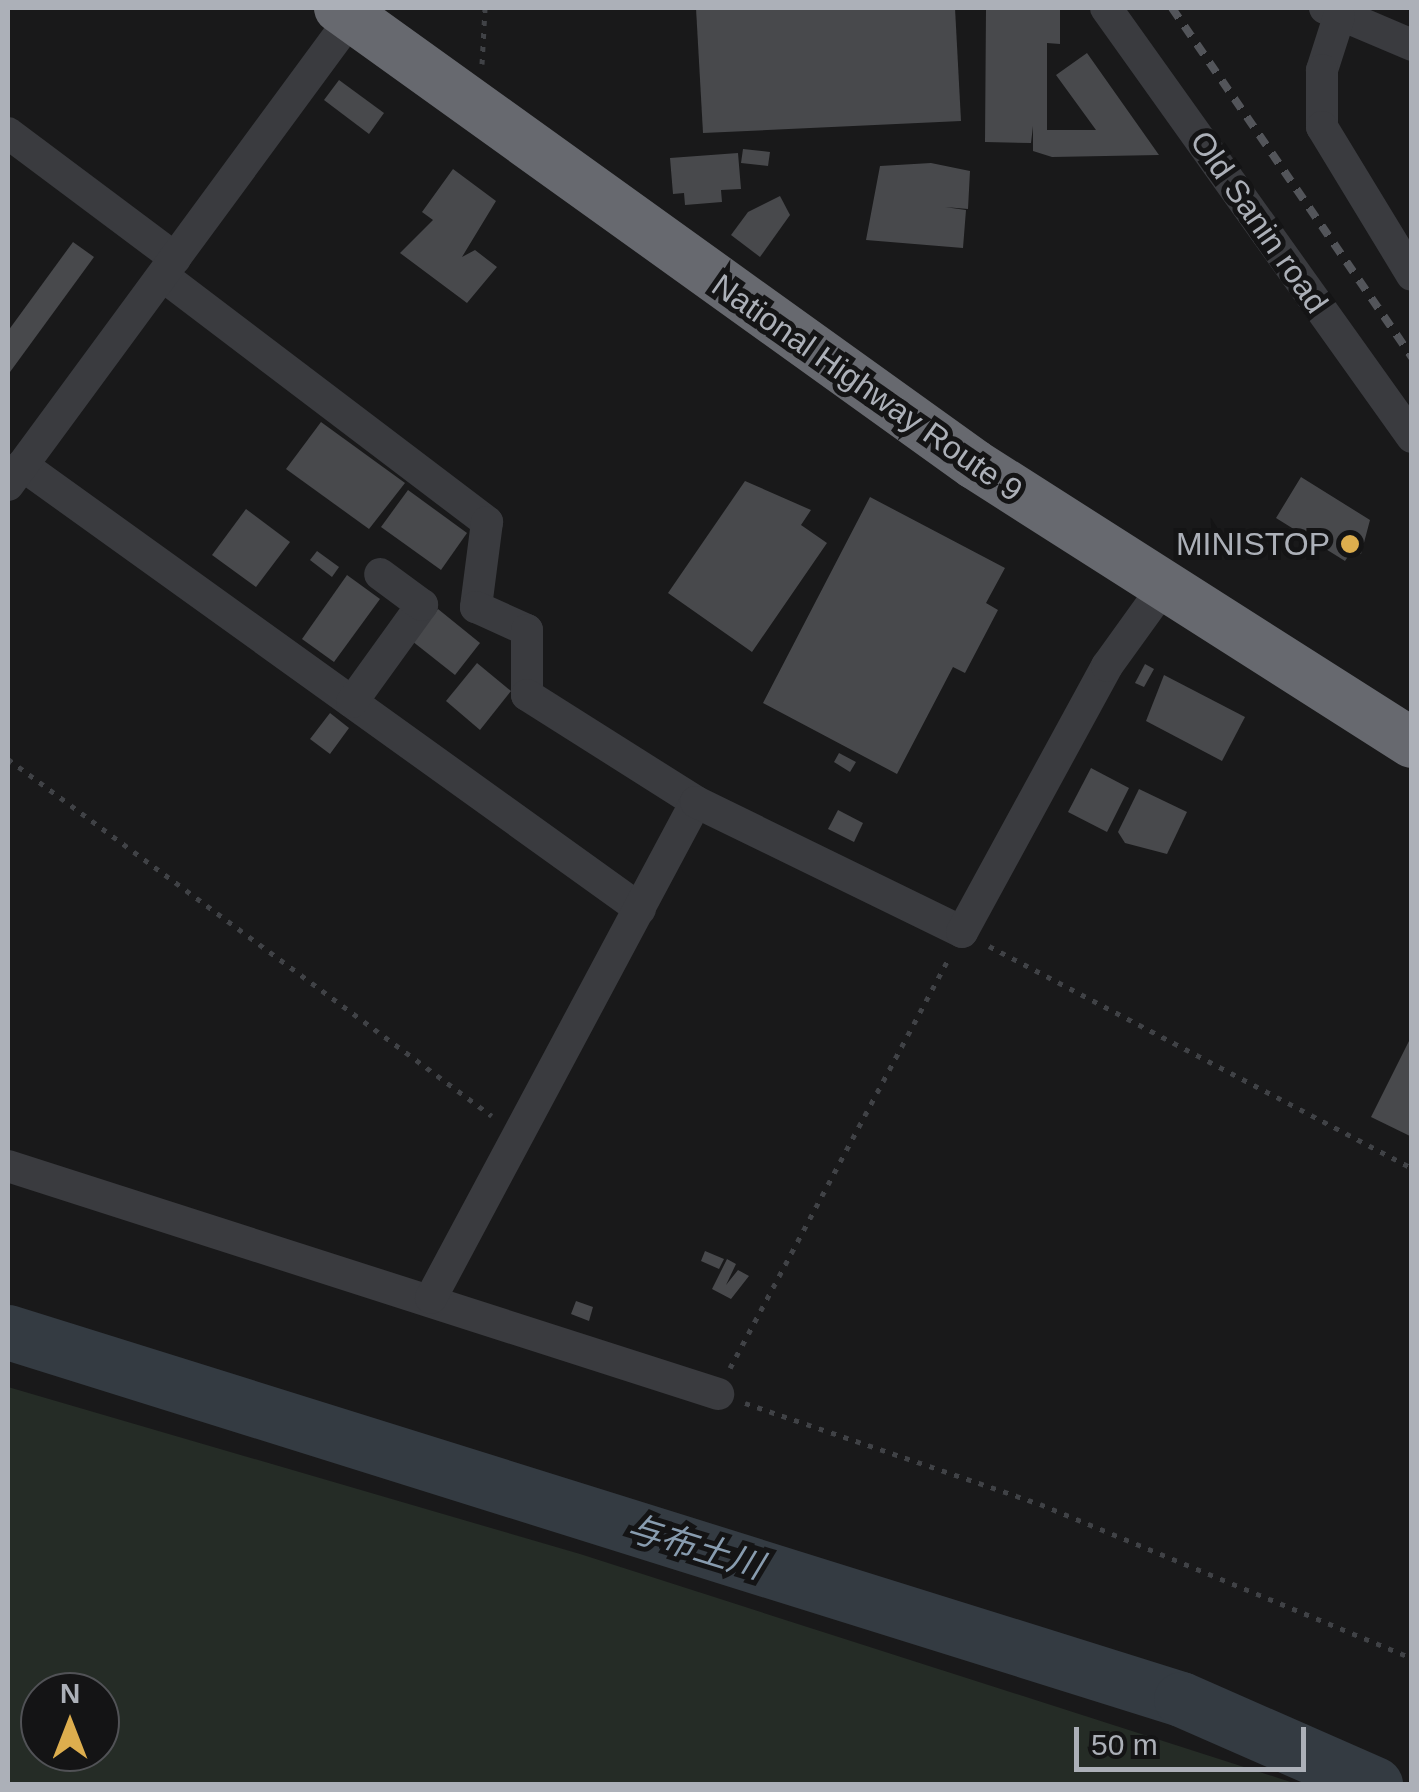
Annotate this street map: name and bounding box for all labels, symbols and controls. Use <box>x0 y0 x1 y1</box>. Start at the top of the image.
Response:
street label: Old Sanin road <box>1182 124 1336 320</box>
street label: National Highway Route 9 <box>704 266 1030 510</box>
place label: MINISTOP <box>1176 525 1330 563</box>
marker: MINISTOP <box>1339 533 1361 555</box>
water label: 与布土川 <box>622 1506 768 1588</box>
north arrow <box>20 1672 120 1772</box>
text: N <box>60 1678 80 1709</box>
scale bar <box>1079 1707 1312 1769</box>
text: 50 m <box>1091 1728 1158 1761</box>

